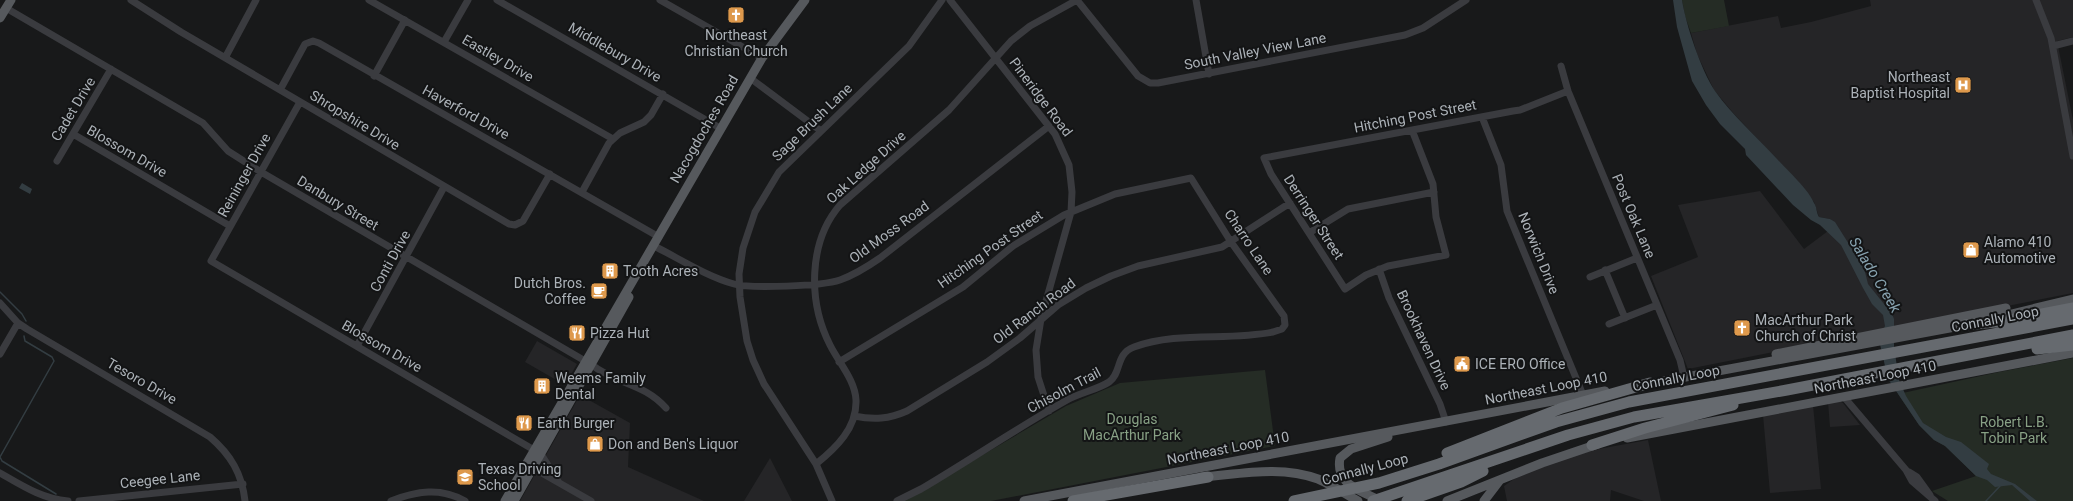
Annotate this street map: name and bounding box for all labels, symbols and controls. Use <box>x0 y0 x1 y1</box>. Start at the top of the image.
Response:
church icon: Northeast Christian Church <box>726 5 746 25</box>
street label: Middlebury Drive <box>566 19 664 85</box>
place label: Northeast Christian Church <box>684 27 788 59</box>
street label: South Valley View Lane <box>1183 29 1327 73</box>
street label: Eastley Drive <box>460 31 536 85</box>
street label: Pineridge Road <box>1006 55 1076 139</box>
place label: Northeast Baptist Hospital <box>1850 69 1950 101</box>
street label: Nacogdoches Road <box>667 72 741 186</box>
street label: Cadet Drive <box>48 74 98 144</box>
hospital icon: Northeast Baptist Hospital <box>1953 75 1973 95</box>
street label: Sage Brush Lane <box>769 80 855 164</box>
street label: Haverford Drive <box>420 82 512 142</box>
street label: Shropshire Drive <box>307 87 403 153</box>
street label: Hitching Post Street <box>1352 96 1478 136</box>
street label: Blossom Drive <box>84 122 170 180</box>
street label: Oak Ledge Drive <box>823 127 909 207</box>
street label: Reininger Drive <box>214 130 274 220</box>
street label: Post Oak Lane <box>1609 171 1659 261</box>
street label: Danbury Street <box>294 172 382 234</box>
street label: Derringer Street <box>1281 172 1348 263</box>
street label: Old Moss Road <box>846 198 932 266</box>
street label: Charro Lane <box>1221 206 1277 278</box>
street label: Hitching Post Street <box>934 207 1046 291</box>
street label: Norwich Drive <box>1515 210 1563 296</box>
street label: Conti Drive <box>367 227 413 295</box>
water label: Salado Creek <box>1845 234 1905 317</box>
place label: Alamo 410 Automotive <box>1984 234 2056 266</box>
shop icon: Alamo 410 Automotive <box>1961 240 1981 260</box>
building icon: Tooth Acres <box>600 261 620 281</box>
place label: Tooth Acres <box>623 263 698 279</box>
place label: Dutch Bros. Coffee <box>514 275 586 307</box>
street label: Old Ranch Road <box>990 275 1078 347</box>
cafe icon: Dutch Bros. Coffee <box>589 281 609 301</box>
street label: Brookhaven Drive <box>1394 288 1454 392</box>
street label: Connally Loop <box>1950 303 2040 335</box>
place label: MacArthur Park Church of Christ <box>1755 312 1856 344</box>
street label: Blossom Drive <box>339 317 425 375</box>
church icon: MacArthur Park Church of Christ <box>1732 318 1752 338</box>
restaurant icon: Pizza Hut <box>567 323 587 343</box>
place label: Pizza Hut <box>590 325 650 341</box>
public building icon: ICE ERO Office <box>1452 354 1472 374</box>
street label: Tesoro Drive <box>104 355 180 407</box>
place label: ICE ERO Office <box>1475 356 1565 372</box>
street label: Northeast Loop 410 <box>1813 357 1938 397</box>
street label: Connally Loop <box>1631 362 1721 394</box>
street label: Chisolm Trail <box>1024 364 1104 416</box>
street label: Northeast Loop 410 <box>1484 368 1609 408</box>
place label: Weems Family Dental <box>555 370 646 402</box>
building icon: Weems Family Dental <box>532 376 552 396</box>
park label: Douglas MacArthur Park <box>1083 411 1182 443</box>
restaurant icon: Earth Burger <box>514 413 534 433</box>
park label: Robert L.B. Tobin Park <box>1980 414 2048 446</box>
place label: Earth Burger <box>537 415 615 431</box>
street label: Northeast Loop 410 <box>1166 428 1291 468</box>
shop icon: Don and Ben's Liquor <box>585 434 605 454</box>
place label: Don and Ben's Liquor <box>608 436 738 452</box>
street label: Connally Loop <box>1320 450 1410 488</box>
place label: Texas Driving School <box>478 461 561 493</box>
street label: Ceegee Lane <box>119 467 201 491</box>
school or university icon: Texas Driving School <box>455 467 475 487</box>

